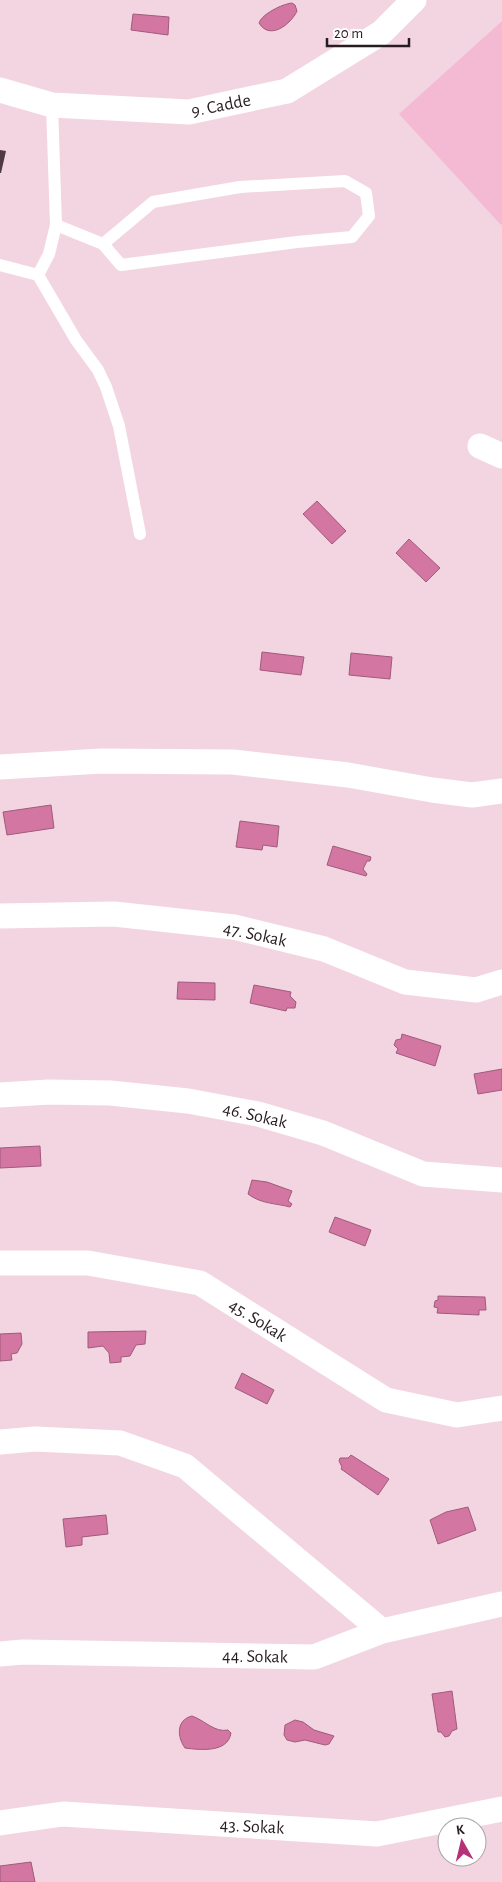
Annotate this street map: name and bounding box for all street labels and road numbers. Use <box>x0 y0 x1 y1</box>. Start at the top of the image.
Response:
street label: 9. Cadde <box>190 91 252 121</box>
street label: 47. Sokak <box>221 919 289 951</box>
street label: 46. Sokak <box>221 1100 290 1132</box>
street label: 45. Sokak <box>225 1296 290 1346</box>
street label: 44. Sokak <box>222 1647 289 1667</box>
street label: 43. Sokak <box>219 1816 285 1838</box>

